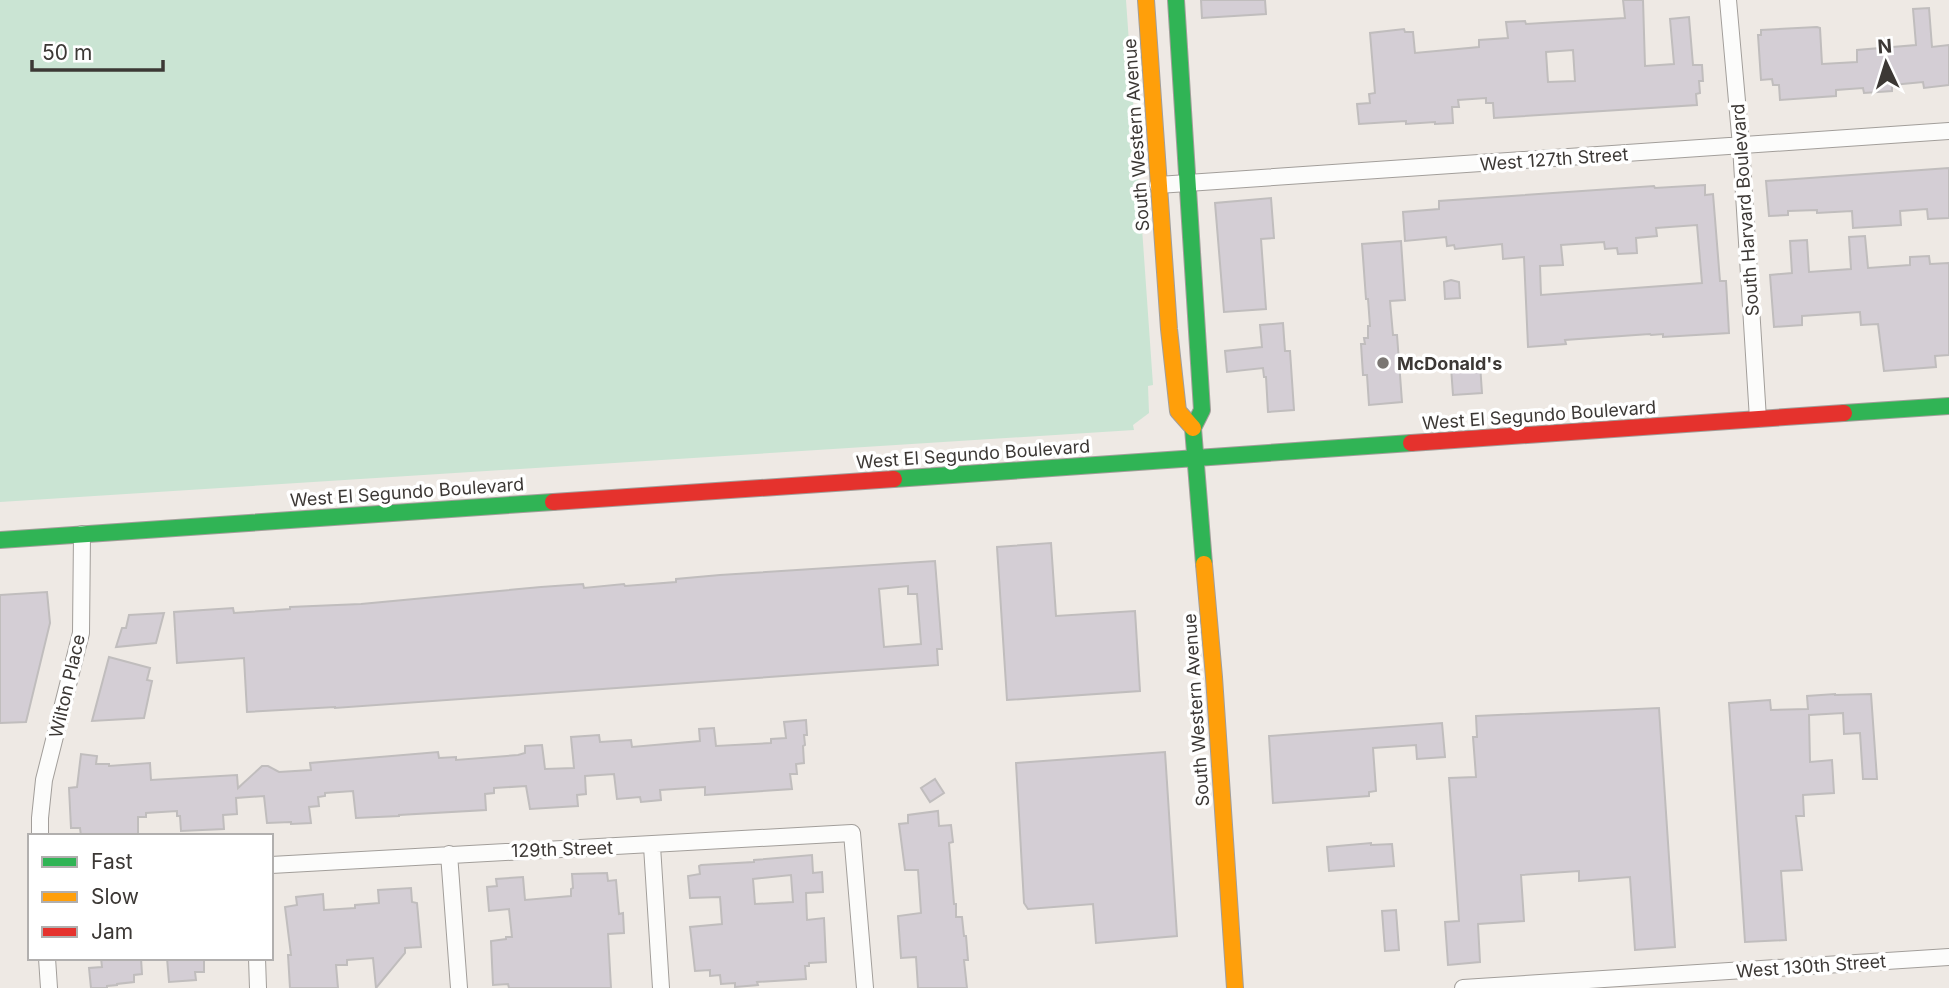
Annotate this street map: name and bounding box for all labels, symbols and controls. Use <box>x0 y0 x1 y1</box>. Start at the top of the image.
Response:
scale bar <box>32 28 163 72</box>
north arrow <box>1851 28 1921 98</box>
text: N <box>1877 35 1893 59</box>
street label: South Western Avenue <box>1119 38 1153 232</box>
text: 50 m <box>42 40 92 65</box>
street label: South Harvard Boulevard <box>1727 103 1763 317</box>
street label: West 127th Street <box>1479 143 1629 175</box>
place label: McDonald's <box>1397 353 1502 374</box>
marker: McDonald's <box>1375 355 1391 371</box>
street label: West El Segundo Boulevard <box>1421 396 1657 434</box>
street label: West El Segundo Boulevard <box>855 435 1091 473</box>
street label: West El Segundo Boulevard <box>289 473 525 511</box>
street label: South Western Avenue <box>1179 613 1213 807</box>
street label: Wilton Place <box>45 632 89 740</box>
legend <box>28 834 273 960</box>
street label: 129th Street <box>511 837 613 861</box>
text: Fast <box>91 849 133 874</box>
text: Slow <box>91 884 139 909</box>
text: Jam <box>91 919 133 944</box>
street label: West 130th Street <box>1735 950 1887 982</box>

